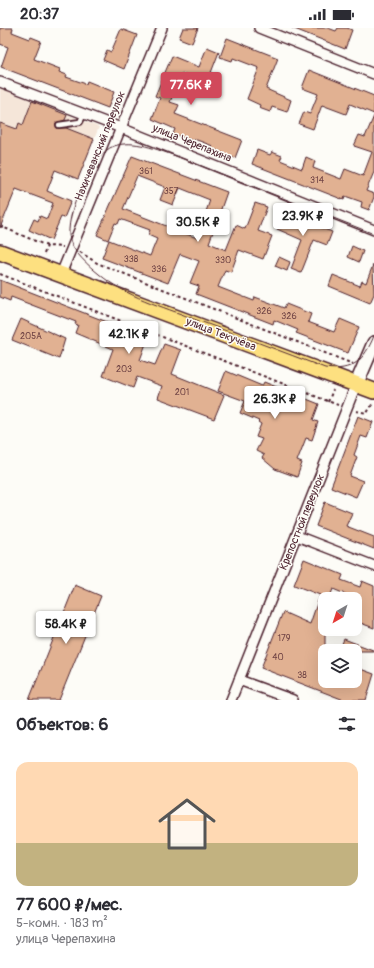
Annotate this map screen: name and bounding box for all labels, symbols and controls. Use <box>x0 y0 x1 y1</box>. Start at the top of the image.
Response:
text: 20:37 <box>20 5 59 24</box>
pin: 77.6K ₽ <box>154 72 228 106</box>
text: 77.6K ₽ <box>170 77 212 93</box>
street label: Нахичеванский переулок <box>72 89 128 203</box>
street label: улица Черепахина <box>150 121 233 165</box>
house number: 361 <box>139 166 153 177</box>
house number: 314 <box>310 175 325 186</box>
house number: 357 <box>164 186 179 197</box>
pin: 23.9K ₽ <box>266 203 340 237</box>
text: 23.9K ₽ <box>282 208 324 224</box>
pin: 30.5K ₽ <box>161 209 235 243</box>
text: 30.5K ₽ <box>176 214 220 230</box>
house number: 338 <box>124 254 139 265</box>
house number: 330 <box>215 255 231 266</box>
house number: 336 <box>151 264 167 275</box>
house number: 326 <box>256 306 272 317</box>
house number: 326 <box>281 311 297 322</box>
street label: улица Текучёва <box>183 314 258 353</box>
pin: 42.1K ₽ <box>92 321 166 355</box>
text: 42.1K ₽ <box>108 326 150 342</box>
house number: 205А <box>20 331 42 342</box>
house number: 203 <box>116 364 132 375</box>
pin: 26.3K ₽ <box>238 386 312 420</box>
house number: 201 <box>175 387 189 398</box>
text: 26.3K ₽ <box>253 391 297 407</box>
street label: Крепостной переулок <box>277 472 327 572</box>
north arrow <box>318 592 362 636</box>
map controls <box>318 592 362 688</box>
pin: 58.4K ₽ <box>29 611 103 645</box>
text: 58.4K ₽ <box>45 616 87 632</box>
house number: 179 <box>278 633 291 644</box>
button: layers <box>318 644 362 688</box>
house number: 40 <box>272 652 284 663</box>
house number: 38 <box>297 670 307 681</box>
icon: filters <box>336 713 358 735</box>
text: Объектов: 6 <box>16 714 108 735</box>
icon: home <box>151 788 223 860</box>
text: 77 600 ₽/мес. <box>16 894 123 915</box>
text: 5-комн. · 183 m² <box>16 915 108 931</box>
text: улица Черепахина <box>16 931 115 947</box>

